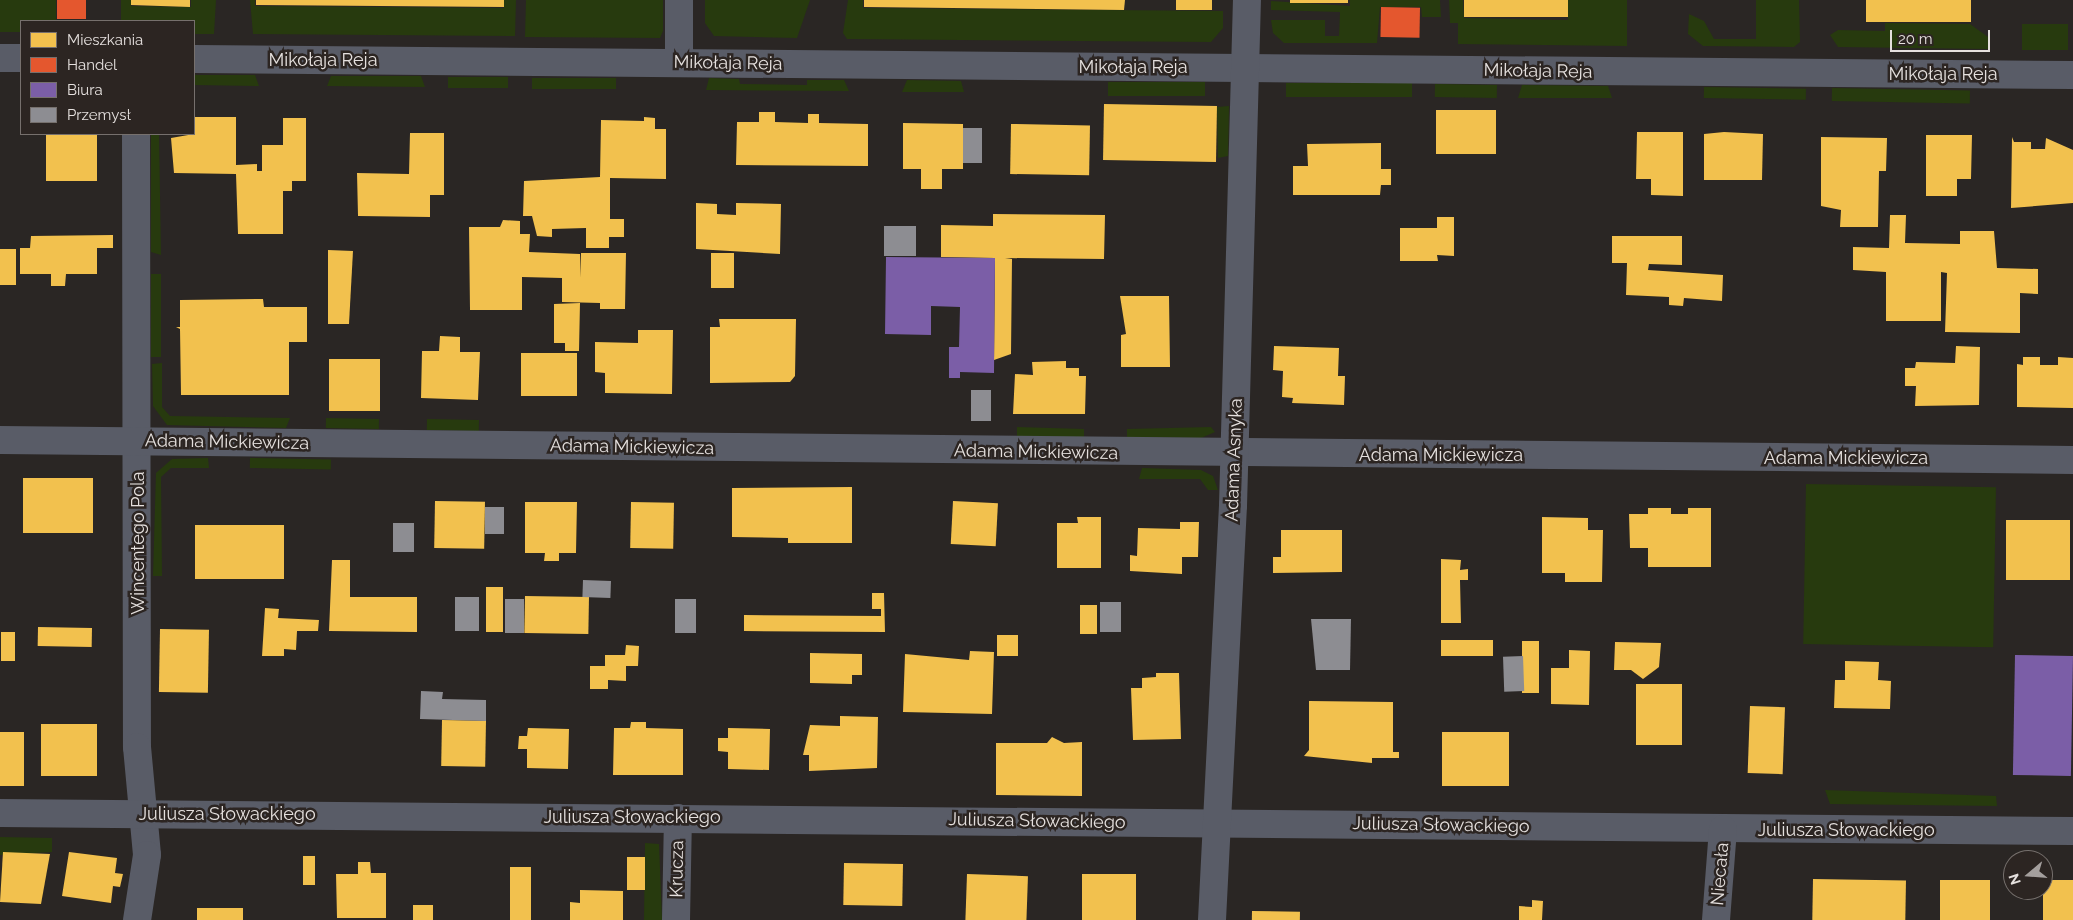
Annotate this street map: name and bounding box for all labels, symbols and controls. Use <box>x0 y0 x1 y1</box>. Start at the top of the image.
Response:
legend <box>20 20 195 135</box>
scale bar <box>1893 20 1993 52</box>
text: 20 m <box>1898 30 1933 48</box>
text: Mieszkania <box>67 31 143 49</box>
street label: Mikołaja Reja <box>269 49 377 71</box>
street label: Mikołaja Reja <box>673 51 783 75</box>
text: Handel <box>67 56 117 74</box>
street label: Mikołaja Reja <box>1079 56 1187 78</box>
street label: Mikołaja Reja <box>1483 59 1593 83</box>
street label: Mikołaja Reja <box>1889 63 1997 85</box>
text: Biura <box>67 81 103 99</box>
text: Przemysł <box>67 106 131 124</box>
street label: Adama Asnyka <box>1221 398 1247 522</box>
street label: Adama Mickiewicza <box>145 430 309 454</box>
street label: Adama Mickiewicza <box>550 435 714 459</box>
street label: Adama Mickiewicza <box>954 440 1118 464</box>
street label: Adama Mickiewicza <box>1359 444 1523 466</box>
street label: Adama Mickiewicza <box>1764 447 1928 469</box>
street label: Wincentego Pola <box>127 471 149 615</box>
street label: Juliusza Słowackiego <box>138 803 316 825</box>
street label: Juliusza Słowackiego <box>543 806 721 828</box>
street label: Juliusza Słowackiego <box>948 809 1126 833</box>
street label: Juliusza Słowackiego <box>1352 813 1530 837</box>
street label: Juliusza Słowackiego <box>1757 819 1935 841</box>
street label: Krucza <box>666 840 688 898</box>
street label: Niecała <box>1706 842 1734 906</box>
north arrow <box>2003 850 2053 900</box>
text: N <box>2005 872 2024 887</box>

